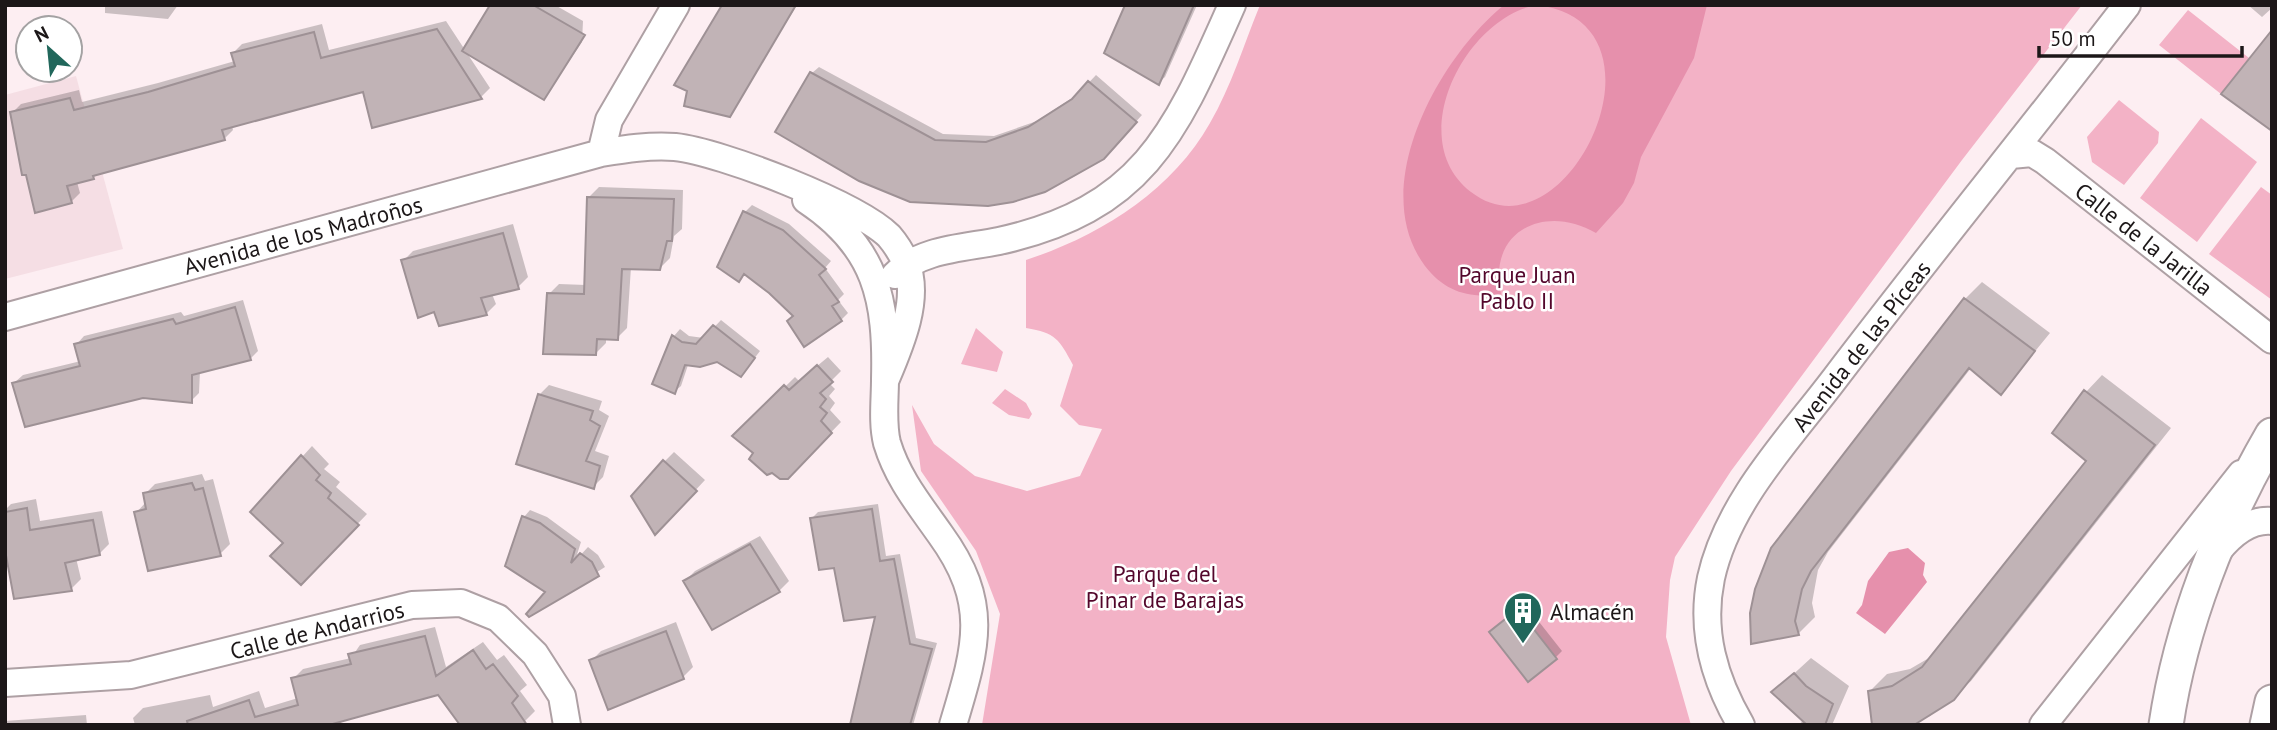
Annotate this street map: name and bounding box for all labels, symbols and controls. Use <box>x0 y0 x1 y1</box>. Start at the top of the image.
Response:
north arrow <box>14 14 84 84</box>
scale bar <box>2039 14 2242 58</box>
text: N <box>30 20 52 47</box>
text: 50 m <box>2050 25 2096 52</box>
street label: Calle de la Jarilla <box>2069 176 2219 302</box>
street label: Avenida de los Madroños <box>181 189 425 281</box>
street label: Avenida de las Píceas <box>1785 255 1937 437</box>
park label: Parque Juan Pablo II <box>1459 260 1575 315</box>
park label: Parque del Pinar de Barajas <box>1086 559 1244 614</box>
building icon: Almacén <box>1502 590 1544 645</box>
street label: Calle de Andarrios <box>227 594 407 666</box>
place label: Almacén <box>1550 597 1634 626</box>

